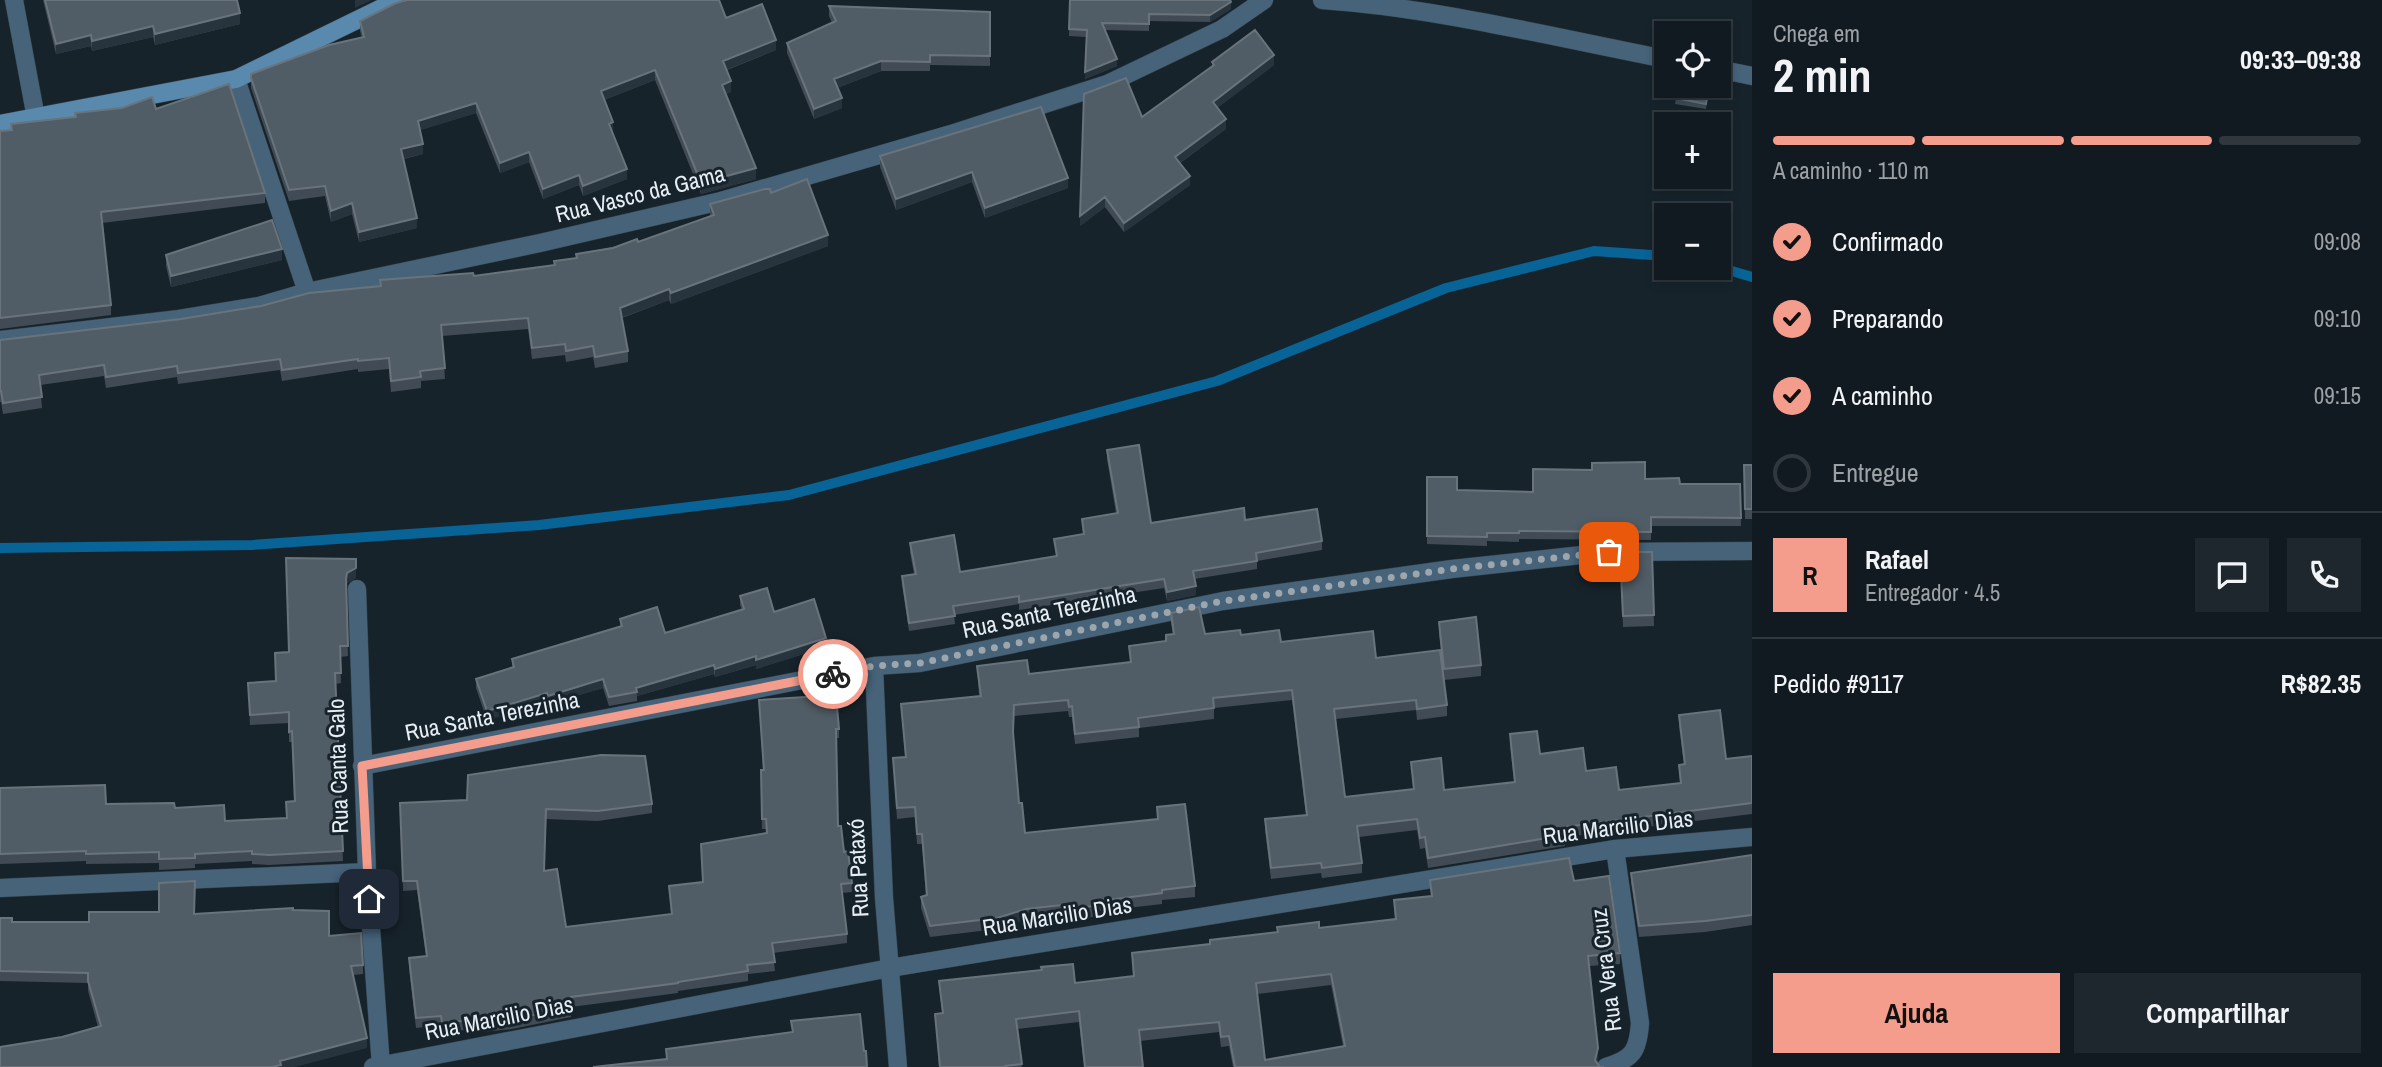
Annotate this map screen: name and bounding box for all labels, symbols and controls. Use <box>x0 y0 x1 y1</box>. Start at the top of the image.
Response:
text: Chega em <box>1773 18 1860 49</box>
map controls <box>1654 21 1731 280</box>
button: locate <box>1654 21 1731 98</box>
text: 09:33–09:38 <box>2240 42 2361 77</box>
text: 2 min <box>1773 44 1872 106</box>
button: + <box>1654 112 1731 189</box>
text: A caminho · 110 m <box>1773 155 1929 186</box>
street label: Rua Vasco da Gama <box>552 157 728 230</box>
button: − <box>1654 203 1731 280</box>
icon: check <box>1773 223 1811 261</box>
text: Confirmado <box>1832 224 1943 259</box>
text: 09:08 <box>2314 226 2361 257</box>
icon: check <box>1773 300 1811 338</box>
text: Preparando <box>1832 301 1943 336</box>
text: 09:10 <box>2314 303 2361 334</box>
icon: check <box>1773 377 1811 415</box>
text: A caminho <box>1832 378 1933 413</box>
text: 09:15 <box>2314 380 2361 411</box>
text: Entregue <box>1832 455 1919 490</box>
pin <box>1579 522 1639 582</box>
icon: bag <box>1590 533 1628 571</box>
button: chat <box>2195 538 2269 612</box>
button: phone <box>2287 538 2361 612</box>
text: Rafael <box>1865 542 1929 577</box>
text: R <box>1802 558 1818 593</box>
text: Entregador · 4.5 <box>1865 577 2000 608</box>
street label: Rua Santa Terezinha <box>959 578 1139 645</box>
courier <box>798 639 868 709</box>
icon: bike <box>814 655 852 693</box>
text: Pedido #9117 <box>1773 666 1904 701</box>
text: R$82.35 <box>2280 666 2361 701</box>
street label: Rua Santa Terezinha <box>402 683 582 748</box>
street label: Rua Canta Galo <box>320 698 355 834</box>
street label: Rua Marcilio Dias <box>1541 802 1695 851</box>
street label: Rua Pataxó <box>839 818 876 918</box>
pin <box>339 869 399 929</box>
icon: home <box>350 880 388 918</box>
street label: Rua Marcilio Dias <box>980 888 1134 943</box>
street label: Rua Vera Cruz <box>1583 907 1628 1033</box>
button: Ajuda <box>1773 973 2060 1053</box>
button: Compartilhar <box>2074 973 2361 1053</box>
street label: Rua Marcilio Dias <box>422 988 576 1047</box>

